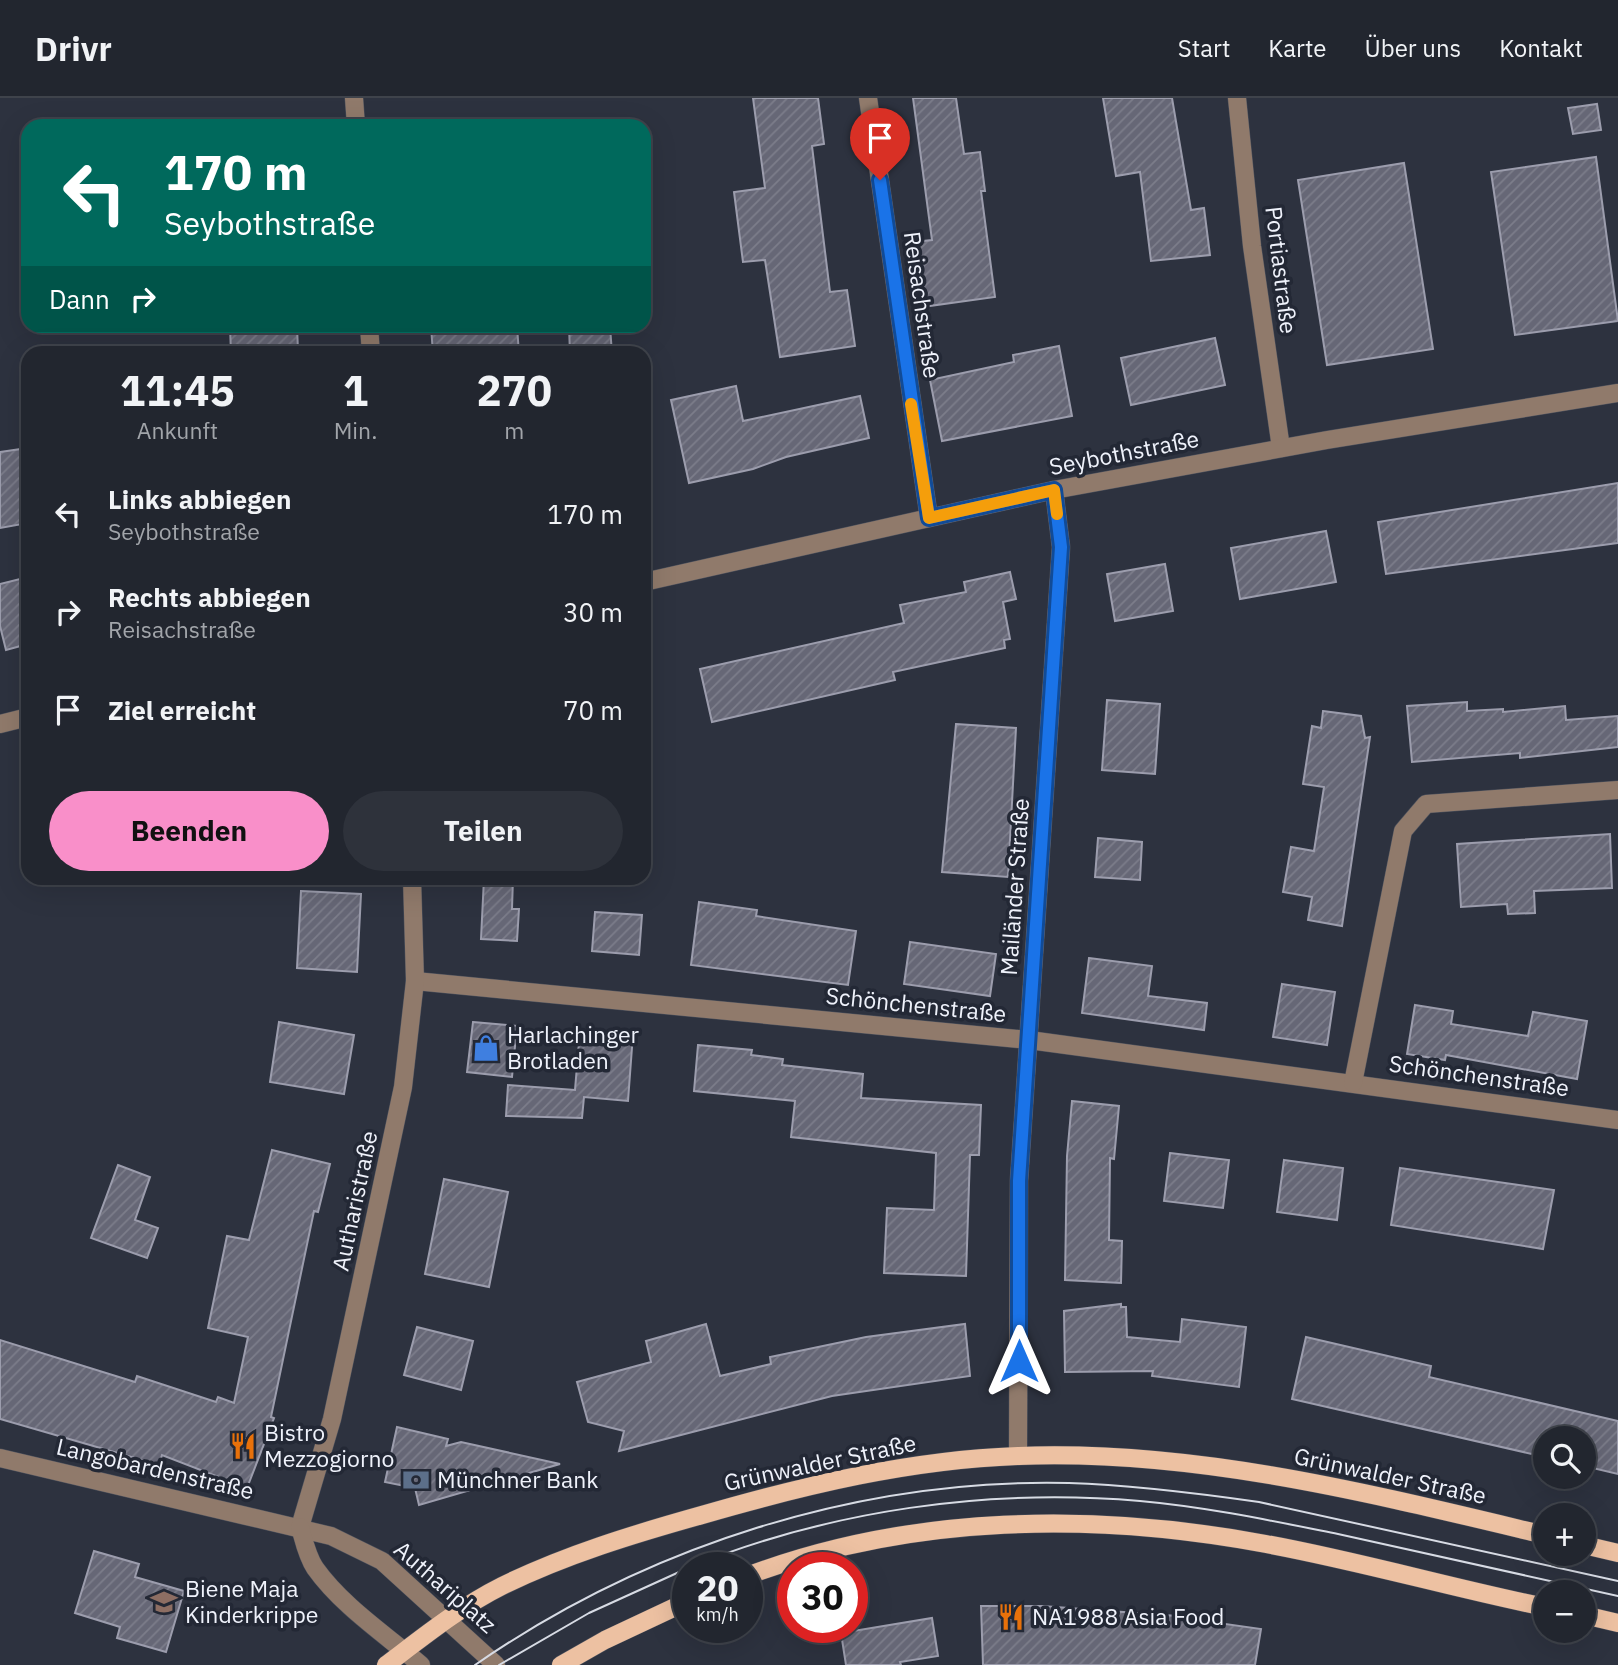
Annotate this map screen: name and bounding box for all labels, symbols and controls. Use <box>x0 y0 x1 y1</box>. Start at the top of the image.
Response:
text: Drivr <box>35 27 112 70</box>
text: Start <box>1178 32 1230 64</box>
text: Karte <box>1268 32 1326 64</box>
text: Über uns <box>1364 32 1461 64</box>
text: Kontakt <box>1499 32 1583 64</box>
pin <box>850 108 910 180</box>
icon: arrive <box>861 119 899 157</box>
text: 170 m <box>164 140 308 203</box>
icon: left <box>49 147 140 238</box>
text: Seybothstraße <box>164 202 375 244</box>
street label: Portiastraße <box>1259 204 1305 335</box>
street label: Reisachstraße <box>898 230 948 380</box>
icon: right <box>124 280 162 318</box>
text: Dann <box>49 282 110 316</box>
text: 11:45 <box>120 363 235 418</box>
text: 1 <box>343 363 368 418</box>
text: 270 <box>476 363 552 418</box>
text: Ankunft <box>137 415 218 445</box>
text: Min. <box>334 415 377 445</box>
text: m <box>504 415 524 445</box>
street label: Seybothstraße <box>1046 423 1201 481</box>
text: Links abbiegen <box>108 482 291 516</box>
icon: left <box>49 495 87 533</box>
text: 170 m <box>547 497 623 531</box>
text: Seybothstraße <box>108 516 260 546</box>
text: Rechts abbiegen <box>108 580 311 614</box>
icon: right <box>49 593 87 631</box>
text: 30 m <box>563 595 623 629</box>
text: Reisachstraße <box>108 614 256 644</box>
icon: arrive <box>49 691 87 729</box>
text: Ziel erreicht <box>108 693 256 727</box>
text: 70 m <box>563 693 623 727</box>
button: Beenden <box>49 791 329 871</box>
button: Teilen <box>343 791 623 871</box>
street label: Mailänder Straße <box>993 797 1035 977</box>
street label: Schönchenstraße <box>824 980 1008 1028</box>
place label: Harlachinger Brotladen <box>507 1019 640 1075</box>
shop icon: Harlachinger Brotladen <box>471 1033 501 1063</box>
street label: Schönchenstraße <box>1387 1048 1571 1102</box>
street label: Autharistraße <box>325 1128 384 1274</box>
position arrow <box>982 1324 1056 1398</box>
place label: Bistro Mezzogiorno <box>264 1417 394 1473</box>
map controls <box>1533 1426 1596 1643</box>
button: search <box>1533 1426 1596 1489</box>
street label: Grünwalder Straße <box>721 1427 919 1497</box>
street label: Langobardenstraße <box>54 1431 257 1505</box>
restaurant icon: Bistro Mezzogiorno <box>228 1431 258 1461</box>
street label: Grünwalder Straße <box>1291 1440 1489 1510</box>
place label: Münchner Bank <box>437 1464 598 1494</box>
bank icon: Münchner Bank <box>401 1465 431 1495</box>
button: + <box>1533 1503 1596 1566</box>
street label: Authariplatz <box>388 1534 503 1639</box>
speed limit sign: 30 <box>777 1552 868 1643</box>
text: 20 <box>696 1565 739 1611</box>
place label: Biene Maja Kinderkrippe <box>185 1573 318 1629</box>
button: − <box>1533 1580 1596 1643</box>
school or university icon: Biene Maja Kinderkrippe <box>149 1587 179 1617</box>
place label: NA1988 Asia Food <box>1032 1601 1224 1631</box>
restaurant icon: NA1988 Asia Food <box>996 1602 1026 1632</box>
text: km/h <box>696 1603 739 1626</box>

